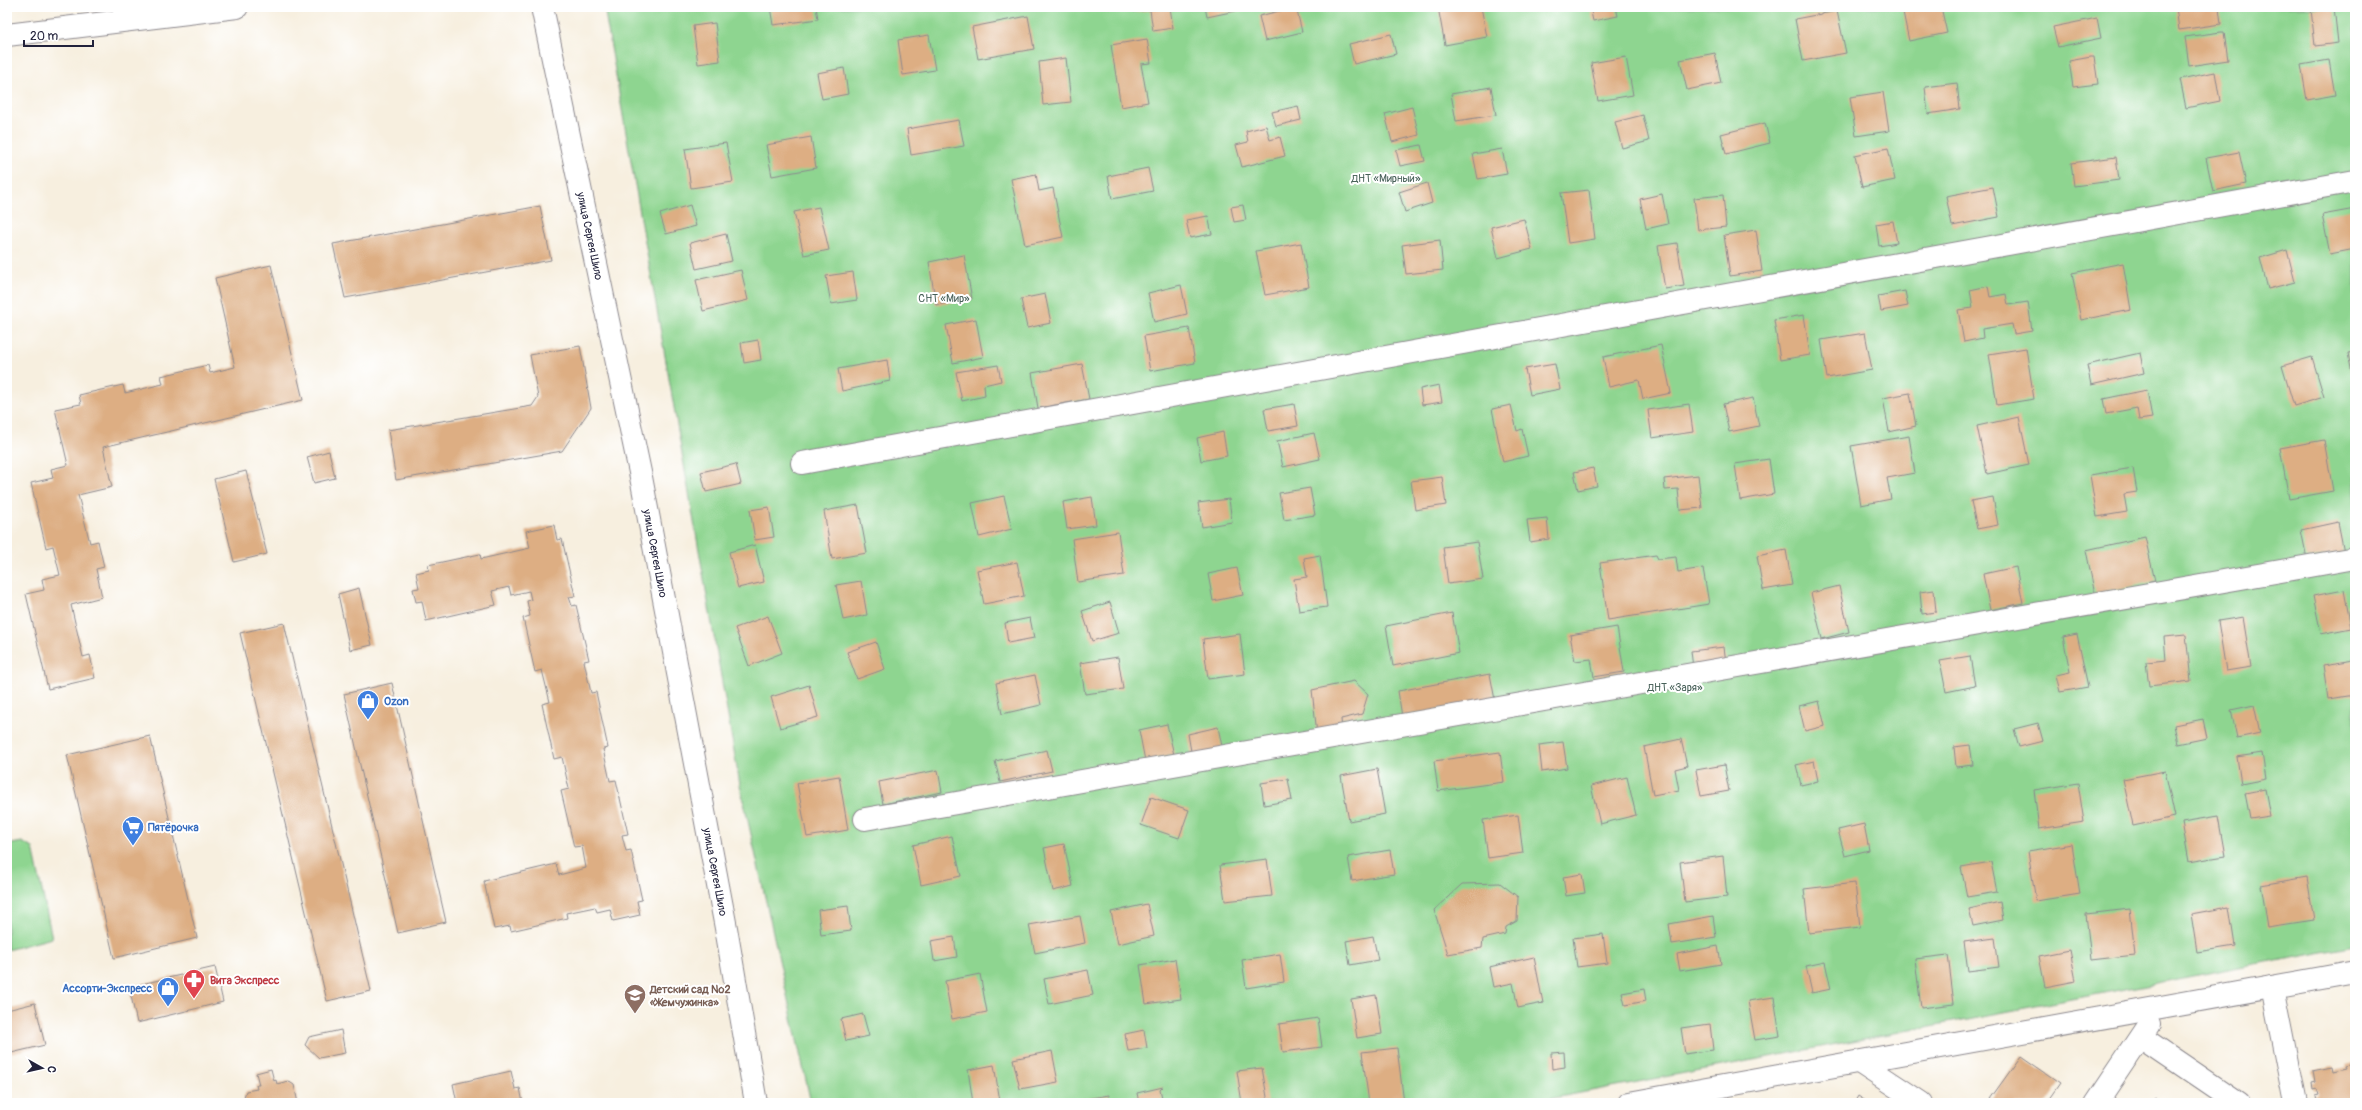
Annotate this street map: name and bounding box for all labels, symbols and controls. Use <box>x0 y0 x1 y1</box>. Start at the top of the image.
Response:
scale bar <box>24 22 93 48</box>
text: 20 m <box>30 29 59 44</box>
park label: ДНТ «Мирный» <box>1351 172 1421 185</box>
street label: улица Сергея Шило <box>574 190 606 281</box>
park label: СНТ «Мир» <box>918 292 970 305</box>
street label: улица Сергея Шило <box>641 507 670 599</box>
park label: ДНТ «Заря» <box>1646 681 1703 694</box>
shop icon: Ozon <box>355 688 381 721</box>
place label: Ozon <box>384 695 409 708</box>
supermarket icon: Пятёрочка <box>120 814 146 847</box>
place label: Пятёрочка <box>148 821 199 834</box>
street label: улица Сергея Шило <box>701 825 730 917</box>
pharmacy icon: Вита Экспресс <box>181 967 207 1000</box>
place label: Вита Экспресс <box>210 974 280 987</box>
shop icon: Ассорти-Экспресс <box>155 975 181 1008</box>
place label: Ассорти-Экспресс <box>62 982 152 995</box>
school or university icon: Детский сад №2 «Жемчужинка» <box>622 982 648 1015</box>
place label: Детский сад №2 «Жемчужинка» <box>649 983 731 1009</box>
north arrow <box>22 1048 62 1088</box>
text: С <box>44 1065 58 1074</box>

